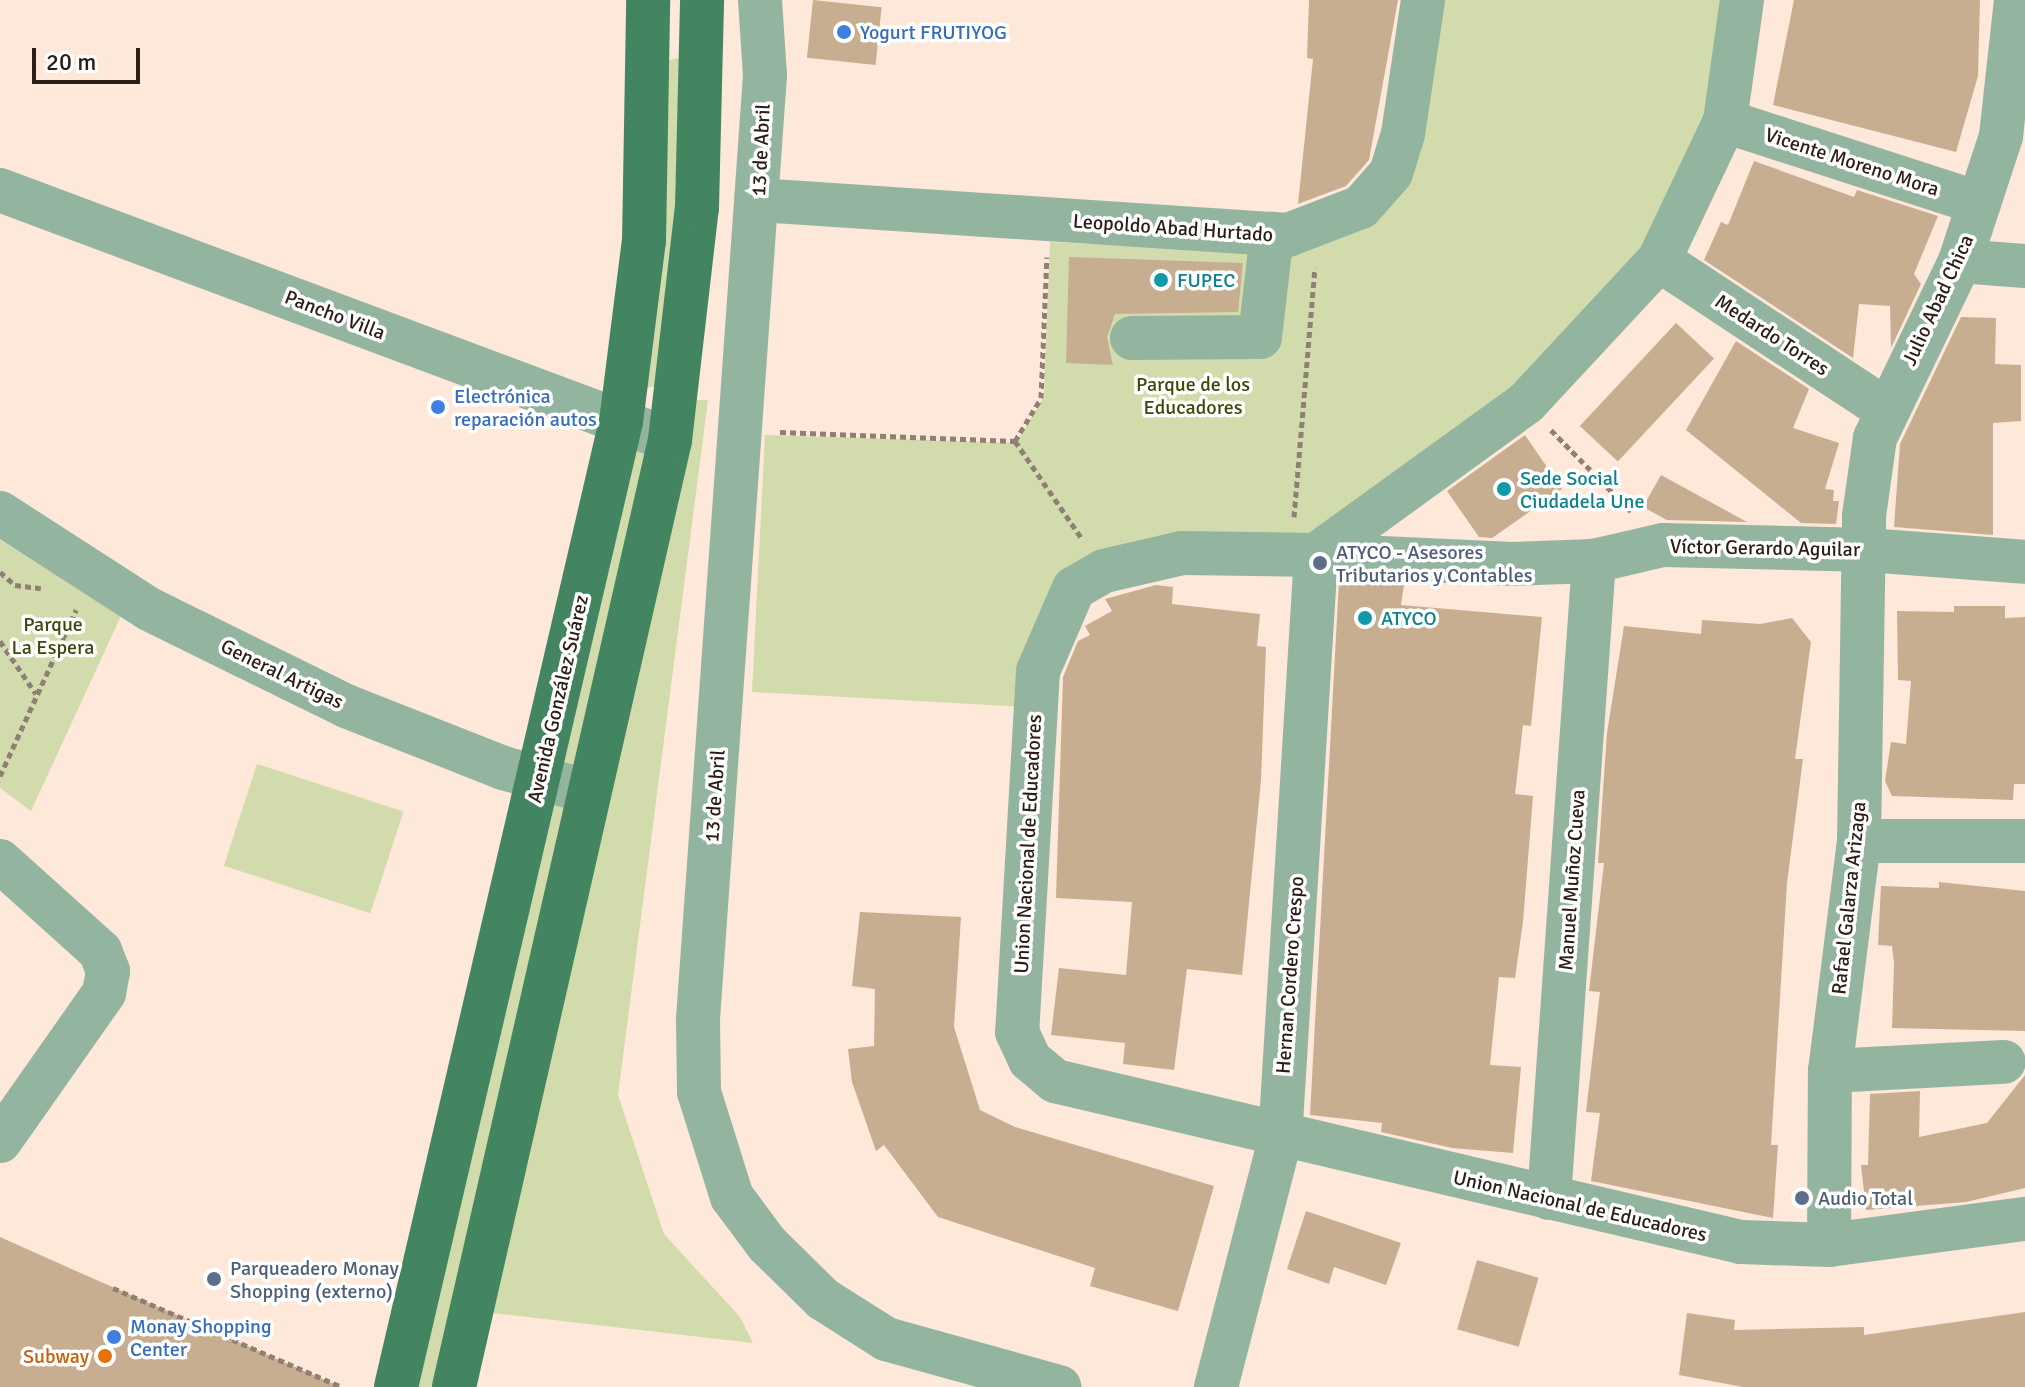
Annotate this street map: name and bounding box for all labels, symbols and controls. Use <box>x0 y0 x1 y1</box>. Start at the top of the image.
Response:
place label: Yogurt FRUTIYOG <box>860 20 1007 44</box>
marker: Yogurt FRUTIYOG <box>835 23 853 41</box>
scale bar <box>36 32 144 82</box>
text: 20 m <box>46 47 96 77</box>
street label: 13 de Abril <box>747 103 775 197</box>
street label: Vicente Moreno Mora <box>1762 123 1942 201</box>
street label: Leopoldo Abad Hurtado <box>1072 209 1274 247</box>
street label: Julio Abad Chica <box>1897 231 1979 369</box>
place label: FUPEC <box>1177 268 1235 292</box>
marker: FUPEC <box>1152 271 1170 289</box>
street label: Pancho Villa <box>281 285 389 345</box>
street label: Medardo Torres <box>1710 289 1834 381</box>
park label: Parque de los Educadores <box>1136 373 1250 420</box>
place label: Electrónica reparación autos <box>454 384 597 431</box>
marker: Electrónica reparación autos <box>429 398 447 416</box>
place label: Sede Social Ciudadela Une <box>1520 466 1644 513</box>
marker: Sede Social Ciudadela Une <box>1495 480 1513 498</box>
street label: Víctor Gerardo Aguilar <box>1670 534 1860 562</box>
place label: ATYCO - Asesores Tributarios y Contables <box>1336 540 1532 587</box>
marker: ATYCO - Asesores Tributarios y Contables <box>1311 554 1329 572</box>
street label: Avenida González Suárez <box>522 593 594 805</box>
place label: ATYCO <box>1381 606 1437 630</box>
marker: ATYCO <box>1356 609 1374 627</box>
park label: Parque La Espera <box>12 613 94 660</box>
street label: General Artigas <box>217 634 347 714</box>
street label: Union Nacional de Educadores <box>1009 714 1047 974</box>
street label: 13 de Abril <box>700 749 730 843</box>
street label: Manuel Muñoz Cueva <box>1554 789 1590 971</box>
street label: Rafael Galarza Arizaga <box>1827 800 1871 996</box>
street label: Hernan Cordero Crespo <box>1271 875 1309 1075</box>
street label: Union Nacional de Educadores <box>1451 1165 1709 1247</box>
place label: Audio Total <box>1818 1186 1913 1210</box>
marker: Audio Total <box>1793 1189 1811 1207</box>
place label: Parqueadero Monay Shopping (externo) <box>230 1256 399 1303</box>
marker: Parqueadero Monay Shopping (externo) <box>205 1270 223 1288</box>
place label: Monay Shopping Center <box>130 1314 272 1361</box>
marker: Monay Shopping Center <box>105 1328 123 1346</box>
place label: Subway <box>23 1344 89 1368</box>
marker: Subway <box>96 1347 114 1365</box>

